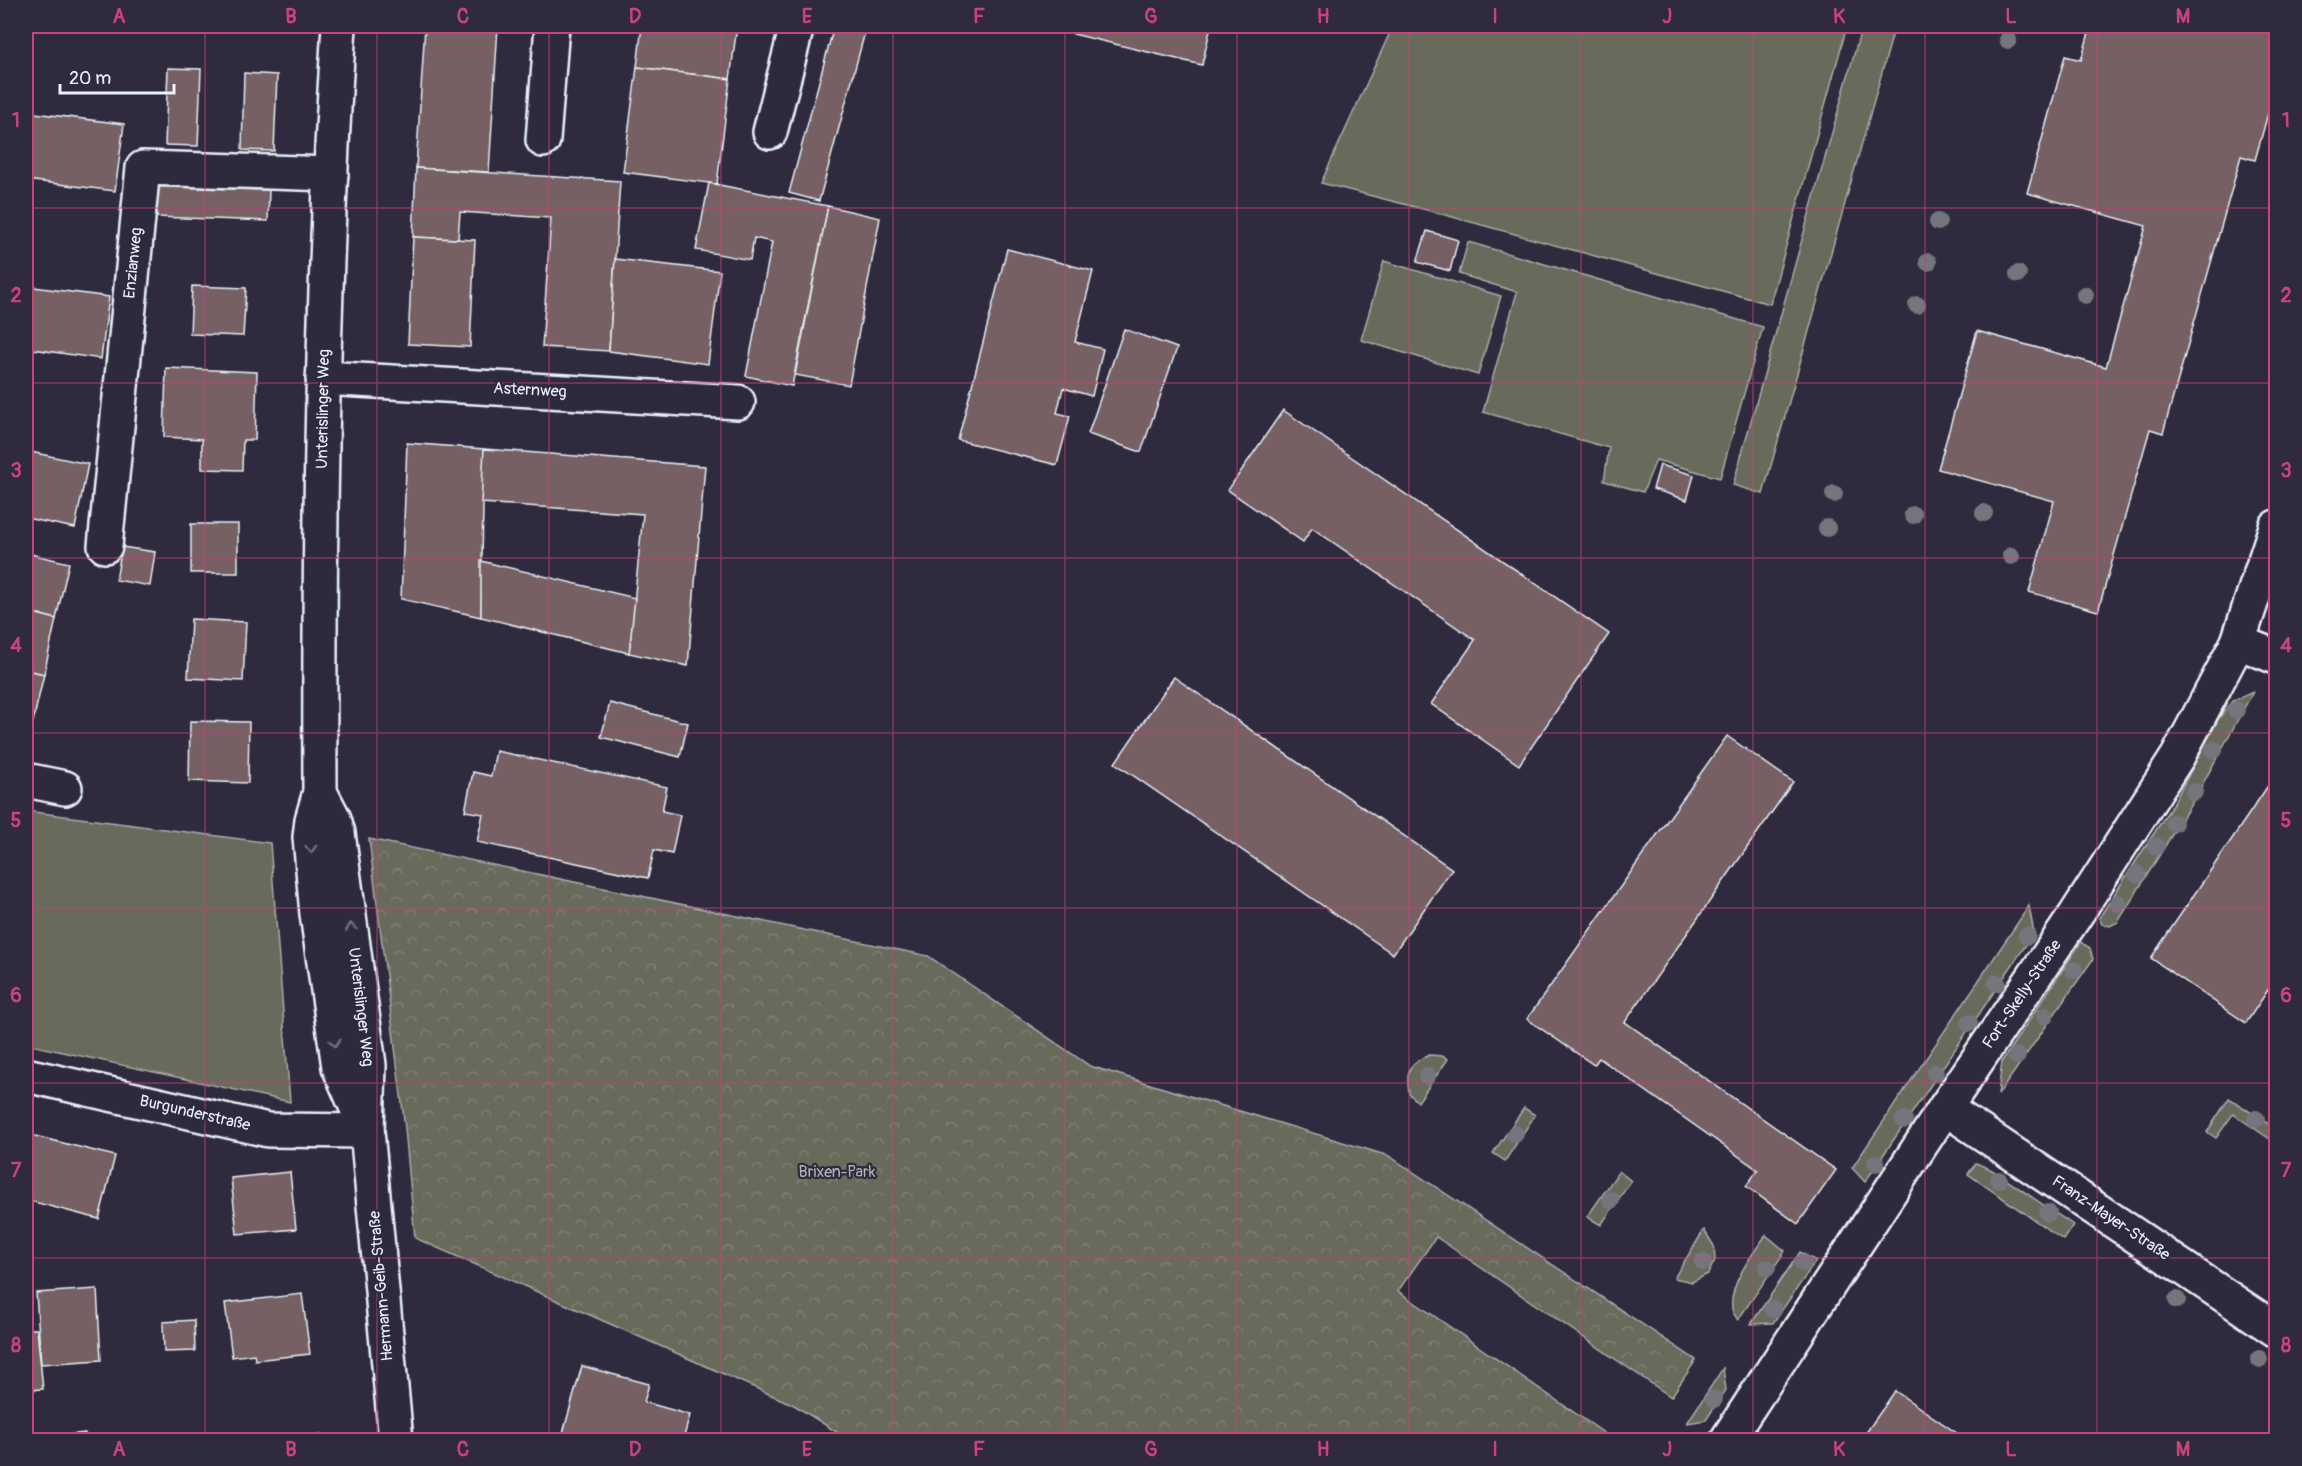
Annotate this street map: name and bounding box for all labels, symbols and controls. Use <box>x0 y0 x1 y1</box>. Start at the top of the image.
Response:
text: A <box>113 4 126 29</box>
text: B <box>285 4 297 29</box>
text: C <box>457 4 469 29</box>
text: D <box>629 4 642 29</box>
text: E <box>802 4 813 29</box>
text: F <box>973 4 985 29</box>
text: G <box>1144 4 1158 29</box>
text: H <box>1317 4 1330 29</box>
text: I <box>1492 4 1498 29</box>
text: J <box>1662 4 1672 29</box>
text: K <box>1833 4 1845 29</box>
text: L <box>2005 4 2017 29</box>
text: M <box>2176 4 2190 29</box>
scale bar <box>60 57 174 95</box>
text: 20 m <box>69 67 111 90</box>
text: 1 <box>12 108 20 133</box>
text: 1 <box>2282 108 2290 133</box>
street label: Enzianweg <box>119 226 147 300</box>
text: 2 <box>10 283 22 308</box>
text: 2 <box>2280 283 2292 308</box>
street label: Unterislinger Weg <box>312 349 334 469</box>
street label: Asternweg <box>493 378 567 402</box>
text: 3 <box>10 458 22 483</box>
text: 3 <box>2280 458 2292 483</box>
text: 4 <box>10 633 22 658</box>
text: 4 <box>2280 633 2292 658</box>
text: 5 <box>11 808 22 833</box>
text: 5 <box>2281 808 2292 833</box>
one-way arrow <box>305 845 318 854</box>
one-way arrow <box>345 922 357 931</box>
street label: Fort-Skelly-Straße <box>1978 936 2066 1052</box>
street label: Unterislinger Weg <box>344 946 378 1068</box>
text: 6 <box>10 983 22 1008</box>
text: 6 <box>2280 983 2292 1008</box>
one-way arrow <box>329 1038 341 1047</box>
street label: Burgunderstraße <box>138 1091 252 1135</box>
text: 7 <box>11 1158 22 1183</box>
text: 7 <box>2281 1158 2292 1183</box>
park label: Brixen-Park <box>799 1162 876 1182</box>
street label: Franz-Mayer-Straße <box>2048 1171 2174 1265</box>
street label: Hermann-Geib-Straße <box>364 1210 398 1362</box>
text: 8 <box>11 1333 21 1358</box>
text: 8 <box>2281 1333 2291 1358</box>
text: A <box>113 1437 126 1462</box>
text: B <box>285 1437 297 1462</box>
text: C <box>457 1437 469 1462</box>
text: D <box>629 1437 642 1462</box>
text: E <box>802 1437 813 1462</box>
text: F <box>973 1437 985 1462</box>
text: G <box>1144 1437 1158 1462</box>
text: H <box>1317 1437 1330 1462</box>
text: I <box>1492 1437 1498 1462</box>
text: J <box>1662 1437 1672 1462</box>
text: K <box>1833 1437 1845 1462</box>
text: L <box>2005 1437 2017 1462</box>
text: M <box>2176 1437 2190 1462</box>

